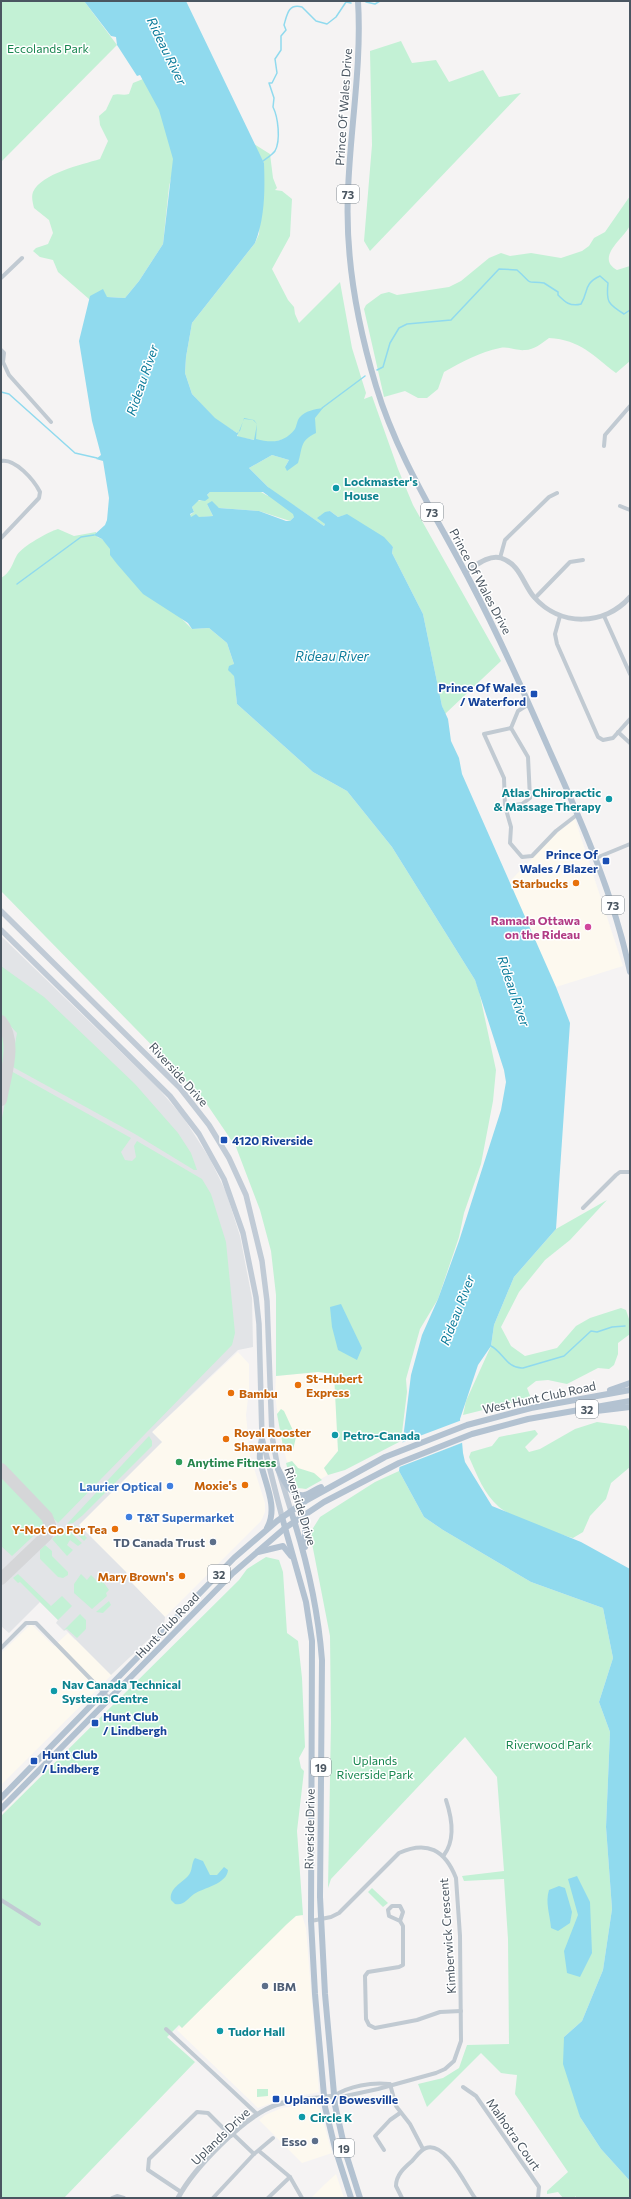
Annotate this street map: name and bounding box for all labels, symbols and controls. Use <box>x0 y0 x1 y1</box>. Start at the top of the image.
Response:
water label: Rideau River <box>144 14 191 88</box>
park label: Eccolands Park <box>7 41 90 55</box>
street label: Prince Of Wales Drive <box>332 48 354 166</box>
road number: 73 <box>337 185 359 203</box>
water label: Rideau River <box>122 342 162 417</box>
place label: Lockmaster's House <box>344 474 418 502</box>
marker: Lockmaster's House <box>331 483 341 493</box>
road number: 73 <box>421 503 443 521</box>
street label: Prince Of Wales Drive <box>447 526 515 636</box>
water label: Rideau River <box>295 648 370 664</box>
place label: Prince Of Wales / Waterford <box>438 680 526 708</box>
marker: Prince Of Wales / Waterford <box>529 689 539 699</box>
place label: Atlas Chiropractic & Massage Therapy <box>494 785 601 813</box>
marker: Atlas Chiropractic & Massage Therapy <box>604 794 614 804</box>
place label: Prince Of Wales / Blazer <box>520 847 598 875</box>
marker: Prince Of Wales / Blazer <box>601 856 611 866</box>
place label: Starbucks <box>512 876 568 890</box>
marker: Starbucks <box>571 878 581 888</box>
road number: 73 <box>602 896 624 914</box>
place label: Ramada Ottawa on the Rideau <box>491 913 580 941</box>
marker: Ramada Ottawa on the Rideau <box>583 922 593 932</box>
water label: Rideau River <box>494 954 534 1029</box>
street label: Riverside Drive <box>147 1039 211 1109</box>
place label: 4120 Riverside <box>232 1133 313 1147</box>
marker: 4120 Riverside <box>219 1135 229 1145</box>
water label: Rideau River <box>436 1272 478 1347</box>
place label: St-Hubert Express <box>306 1371 363 1399</box>
street label: West Hunt Club Road <box>481 1378 597 1416</box>
marker: St-Hubert Express <box>293 1380 303 1390</box>
place label: Bambu <box>239 1386 278 1400</box>
marker: Bambu <box>226 1388 236 1398</box>
road number: 32 <box>576 1400 598 1418</box>
place label: Royal Rooster Shawarma <box>234 1425 311 1453</box>
place label: Petro-Canada <box>343 1428 420 1442</box>
marker: Petro-Canada <box>330 1430 340 1440</box>
marker: Royal Rooster Shawarma <box>221 1434 231 1444</box>
place label: Anytime Fitness <box>187 1455 277 1469</box>
marker: Anytime Fitness <box>174 1457 184 1467</box>
street label: Riverside Drive <box>282 1465 320 1547</box>
place label: Moxie's <box>194 1478 237 1492</box>
place label: Laurier Optical <box>79 1479 162 1493</box>
marker: Moxie's <box>240 1480 250 1490</box>
marker: Laurier Optical <box>165 1481 175 1491</box>
place label: T&T Supermarket <box>137 1510 234 1524</box>
marker: T&T Supermarket <box>124 1512 134 1522</box>
place label: Y-Not Go For Tea <box>12 1522 107 1536</box>
marker: Y-Not Go For Tea <box>110 1524 120 1534</box>
place label: TD Canada Trust <box>113 1535 205 1549</box>
marker: TD Canada Trust <box>208 1537 218 1547</box>
road number: 32 <box>208 1565 230 1583</box>
place label: Mary Brown's <box>98 1569 174 1583</box>
marker: Mary Brown's <box>177 1571 187 1581</box>
street label: Hunt Club Road <box>132 1589 202 1661</box>
place label: Nav Canada Technical Systems Centre <box>62 1677 181 1705</box>
marker: Nav Canada Technical Systems Centre <box>49 1686 59 1696</box>
place label: Hunt Club / Lindbergh <box>103 1709 167 1737</box>
marker: Hunt Club / Lindbergh <box>90 1718 100 1728</box>
park label: Riverwood Park <box>506 1737 593 1751</box>
place label: Hunt Club / Lindberg <box>42 1747 99 1775</box>
park label: Uplands Riverside Park <box>336 1753 414 1781</box>
marker: Hunt Club / Lindberg <box>29 1756 39 1766</box>
road number: 19 <box>311 1758 331 1776</box>
street label: Riverside Drive <box>301 1788 317 1870</box>
street label: Kimberwick Crescent <box>436 1878 458 1994</box>
place label: IBM <box>273 1979 296 1993</box>
marker: IBM <box>260 1981 270 1991</box>
place label: Tudor Hall <box>228 2024 285 2038</box>
marker: Tudor Hall <box>215 2026 225 2036</box>
place label: Uplands / Bowesville <box>284 2092 398 2106</box>
marker: Uplands / Bowesville <box>271 2094 281 2104</box>
street label: Malhotra Court <box>484 2095 544 2173</box>
street label: Uplands Drive <box>188 2105 252 2167</box>
place label: Circle K <box>310 2110 353 2124</box>
marker: Circle K <box>297 2112 307 2122</box>
place label: Esso <box>282 2134 307 2148</box>
marker: Esso <box>310 2136 320 2146</box>
road number: 19 <box>334 2139 354 2157</box>

